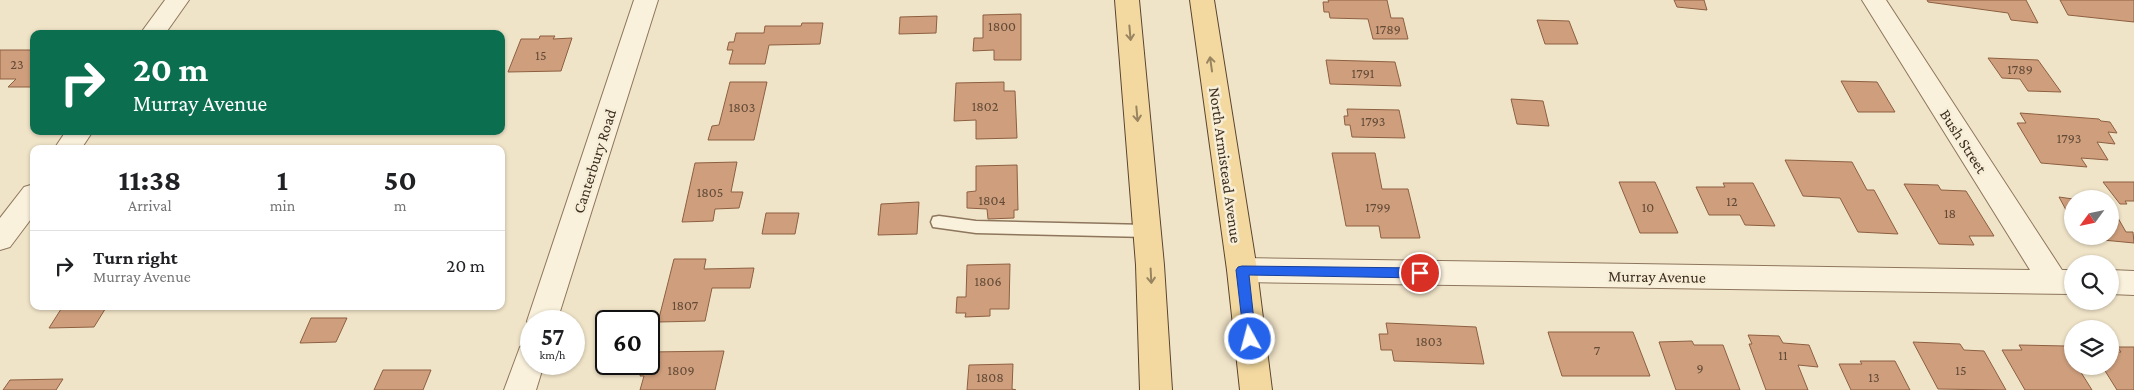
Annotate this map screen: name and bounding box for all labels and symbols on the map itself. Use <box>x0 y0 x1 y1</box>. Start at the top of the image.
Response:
house number: 1800 <box>988 18 1016 34</box>
house number: 1789 <box>1375 21 1401 37</box>
one-way arrow <box>1125 24 1135 40</box>
house number: 15 <box>535 47 547 63</box>
house number: 23 <box>10 56 24 72</box>
one-way arrow <box>1206 57 1216 73</box>
house number: 1789 <box>2007 61 2033 77</box>
house number: 1791 <box>1352 65 1375 81</box>
street label: North Armistead Avenue <box>1206 86 1245 244</box>
house number: 1802 <box>972 98 999 114</box>
house number: 1803 <box>729 99 755 115</box>
street label: Canterbury Road <box>570 106 620 216</box>
one-way arrow <box>1132 106 1142 122</box>
street label: Bush Street <box>1937 106 1991 177</box>
house number: 1793 <box>1361 113 1385 129</box>
house number: 1793 <box>2057 130 2081 146</box>
house number: 1805 <box>697 184 723 200</box>
north arrow <box>2064 190 2119 245</box>
house number: 1804 <box>978 192 1006 208</box>
house number: 12 <box>1726 193 1738 209</box>
house number: 1799 <box>1365 199 1391 215</box>
house number: 10 <box>1642 199 1654 215</box>
house number: 18 <box>1944 205 1956 221</box>
pin <box>1399 252 1441 294</box>
street label: Murray Avenue <box>1608 267 1706 287</box>
one-way arrow <box>1146 268 1155 284</box>
house number: 1806 <box>974 273 1002 289</box>
house number: 1807 <box>672 297 699 313</box>
speed limit sign: 60 <box>595 310 660 375</box>
position arrow <box>1223 312 1275 364</box>
house number: 1803 <box>1416 333 1442 349</box>
house number: 7 <box>1594 342 1601 358</box>
house number: 11 <box>1778 347 1788 363</box>
house number: 9 <box>1696 360 1704 376</box>
house number: 1809 <box>667 362 695 378</box>
house number: 15 <box>1955 362 1967 378</box>
house number: 1808 <box>976 369 1004 385</box>
house number: 13 <box>1868 369 1880 385</box>

